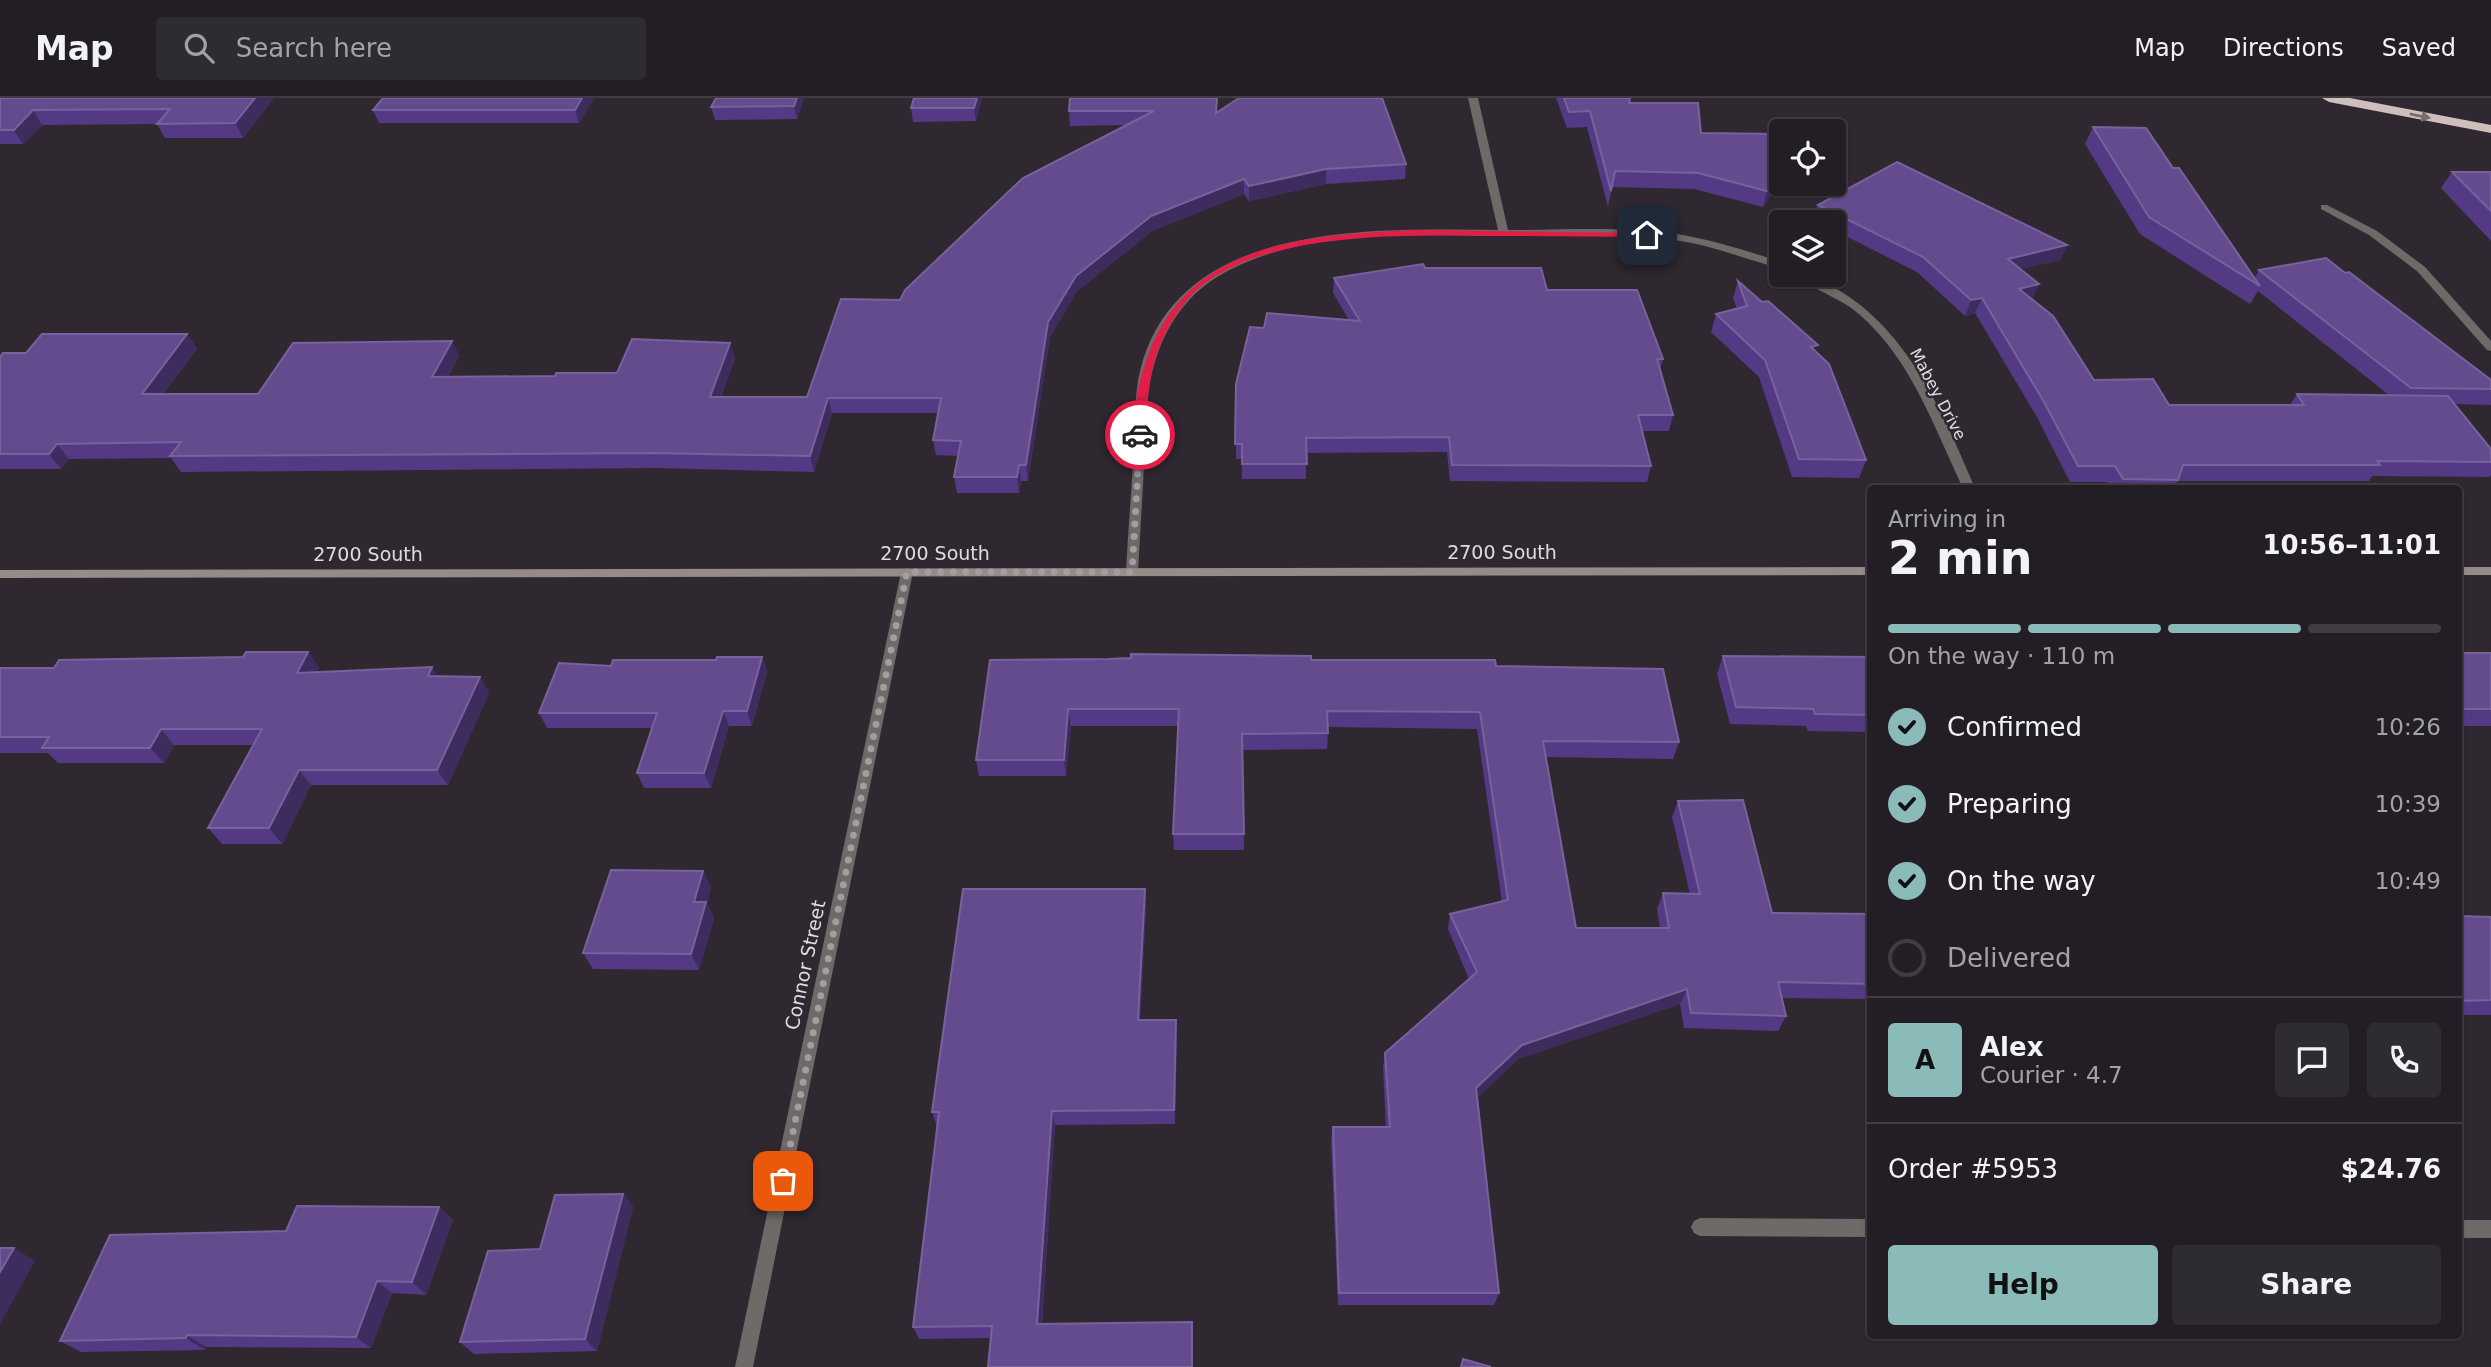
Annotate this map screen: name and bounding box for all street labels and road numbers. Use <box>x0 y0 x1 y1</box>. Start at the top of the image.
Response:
street label: Mabey Drive <box>1906 345 1970 443</box>
street label: 2700 South <box>1447 541 1557 563</box>
street label: 2700 South <box>880 542 990 564</box>
street label: 2700 South <box>313 543 423 565</box>
street label: Connor Street <box>780 898 830 1032</box>

